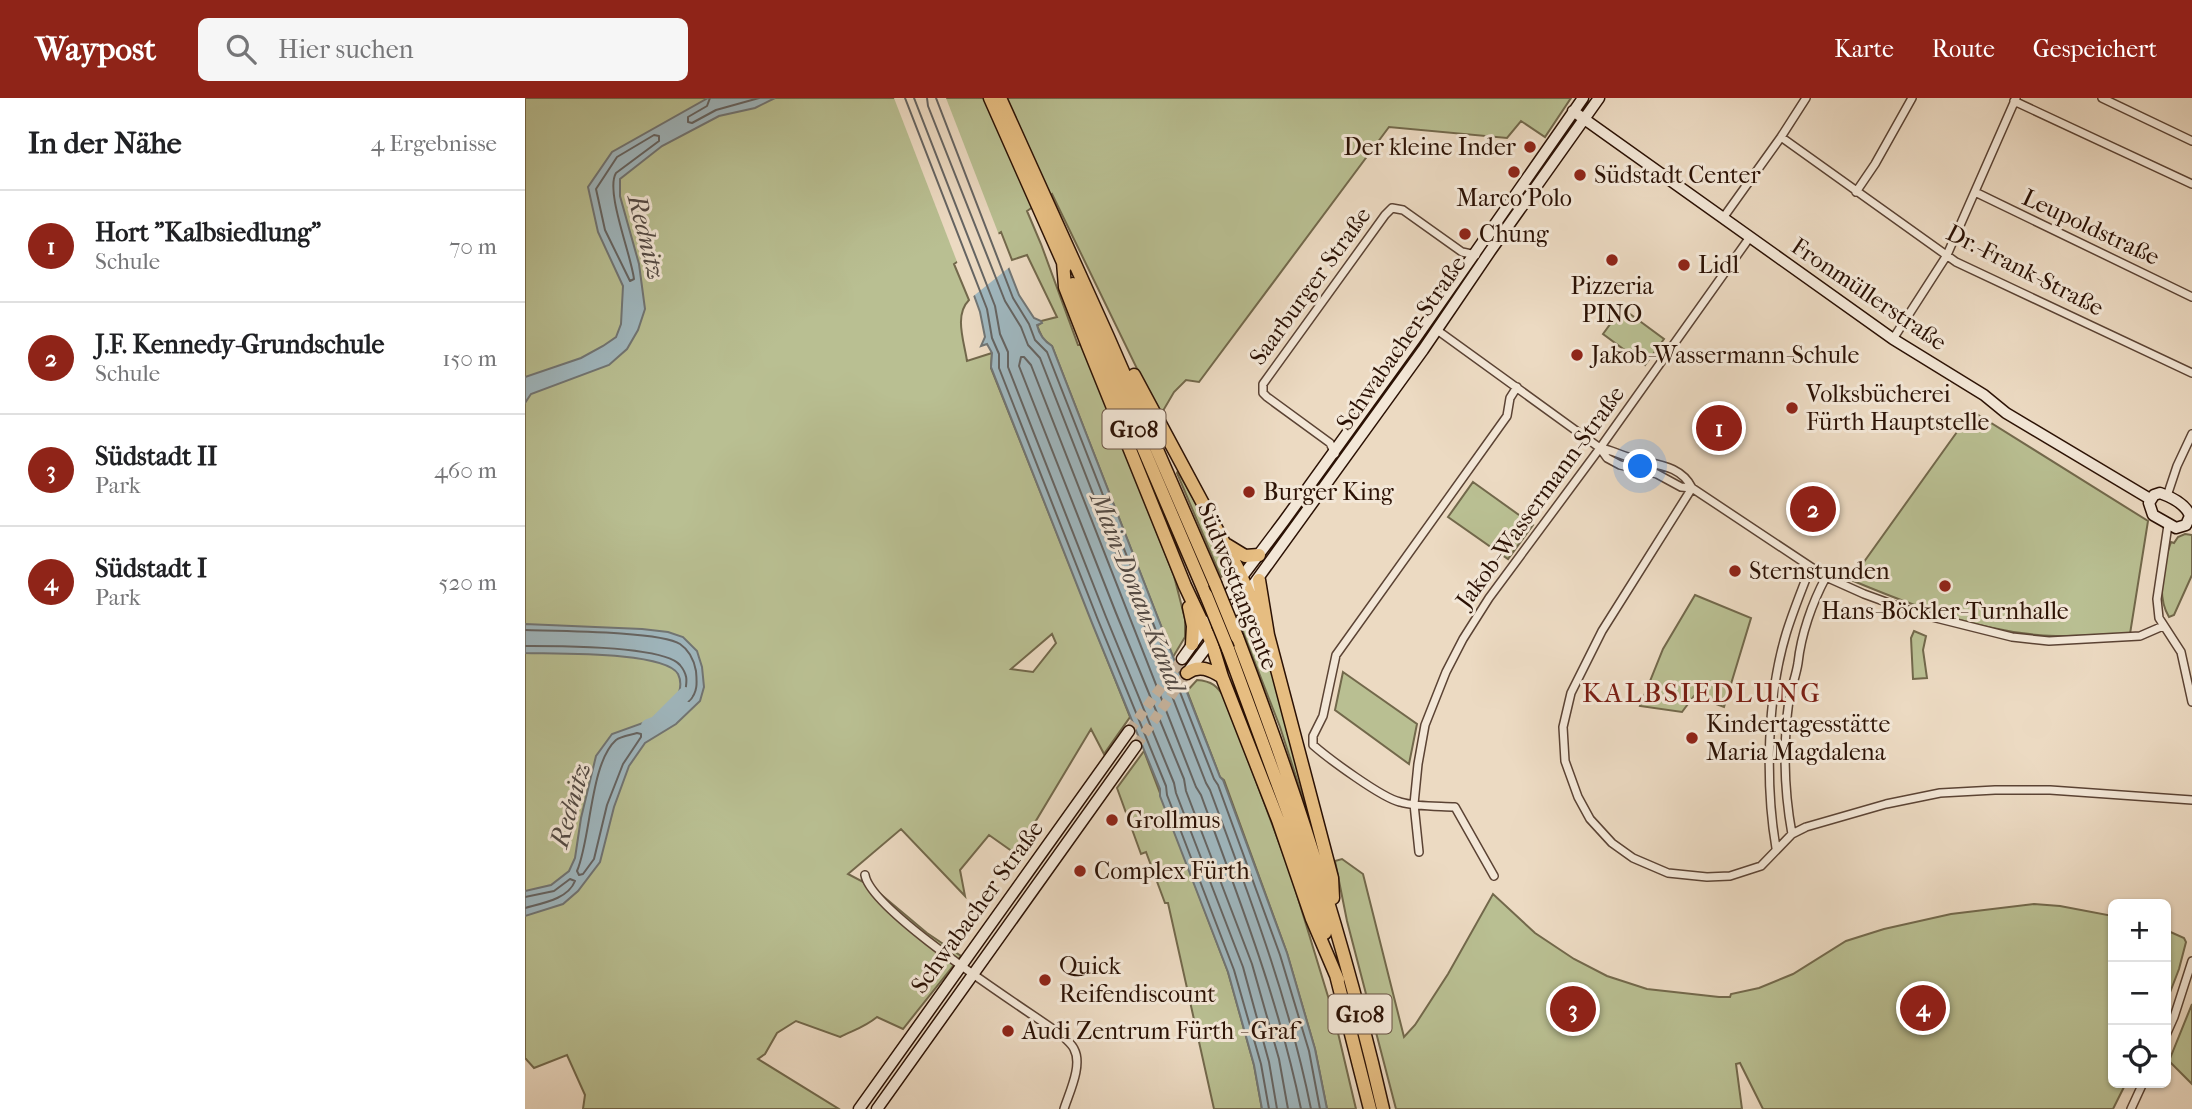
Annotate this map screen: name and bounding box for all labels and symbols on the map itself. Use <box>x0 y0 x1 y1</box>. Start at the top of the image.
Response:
place label: Der kleine Inder <box>1344 133 1517 161</box>
marker: Der kleine Inder <box>1522 139 1538 155</box>
place label: Südstadt Center <box>1594 161 1761 189</box>
marker: Marco Polo <box>1506 164 1522 180</box>
marker: Südstadt Center <box>1572 167 1588 183</box>
street label: Leupoldstraße <box>2018 183 2164 271</box>
place label: Marco Polo <box>1456 184 1572 212</box>
water label: Rednitz <box>621 189 672 283</box>
street label: Saarburger Straße <box>1243 202 1377 370</box>
street label: Dr.-Frank-Straße <box>1942 218 2108 322</box>
place label: Chung <box>1479 220 1550 248</box>
marker: Chung <box>1457 226 1473 242</box>
street label: Fronmüllerstraße <box>1786 232 1952 356</box>
street label: Schwabacher Straße <box>1330 250 1472 436</box>
place label: Lidl <box>1698 251 1739 279</box>
marker: Pizzeria PINO <box>1604 252 1620 268</box>
marker: Lidl <box>1676 257 1692 273</box>
place label: Pizzeria PINO <box>1570 272 1654 328</box>
place label: Jakob-Wassermann-Schule <box>1589 341 1859 369</box>
marker: Jakob-Wassermann-Schule <box>1569 347 1585 363</box>
street label: Jakob-Wassermann-Straße <box>1449 380 1630 615</box>
place label: Volksbücherei Fürth Hauptstelle <box>1805 380 1989 436</box>
marker: Volksbücherei Fürth Hauptstelle <box>1784 400 1800 416</box>
pin: 1 <box>1696 402 1742 454</box>
road number: G108 <box>1103 410 1165 448</box>
your location <box>1623 449 1657 483</box>
place label: Burger King <box>1263 478 1395 506</box>
pin: 2 <box>1790 483 1836 535</box>
marker: Burger King <box>1241 484 1257 500</box>
water label: Main-Donau-Kanal <box>1083 486 1193 699</box>
street label: Südwesttangente <box>1192 498 1284 674</box>
place label: Sternstunden <box>1749 557 1890 585</box>
marker: Sternstunden <box>1727 563 1743 579</box>
marker: Hans-Böckler-Turnhalle <box>1937 578 1953 594</box>
place label: Hans-Böckler-Turnhalle <box>1821 597 2069 625</box>
district label: KALBSIEDLUNG <box>1582 676 1822 709</box>
place label: Kindertagesstätte Maria Magdalena <box>1706 710 1891 766</box>
marker: Kindertagesstätte Maria Magdalena <box>1684 730 1700 746</box>
water label: Rednitz <box>543 759 597 853</box>
place label: Grollmus <box>1126 806 1221 834</box>
marker: Grollmus <box>1104 812 1120 828</box>
street label: Schwabacher Straße <box>905 815 1049 999</box>
place label: Complex Fürth <box>1094 857 1250 885</box>
marker: Complex Fürth <box>1072 863 1088 879</box>
place label: Quick Reifendiscount <box>1059 952 1216 1008</box>
marker: Quick Reifendiscount <box>1037 972 1053 988</box>
pin: 4 <box>1900 982 1946 1034</box>
pin: 3 <box>1550 983 1596 1035</box>
road number: G108 <box>1329 995 1391 1034</box>
place label: Audi Zentrum Fürth - Graf <box>1021 1017 1302 1045</box>
marker: Audi Zentrum Fürth - Graf <box>1000 1023 1016 1039</box>

